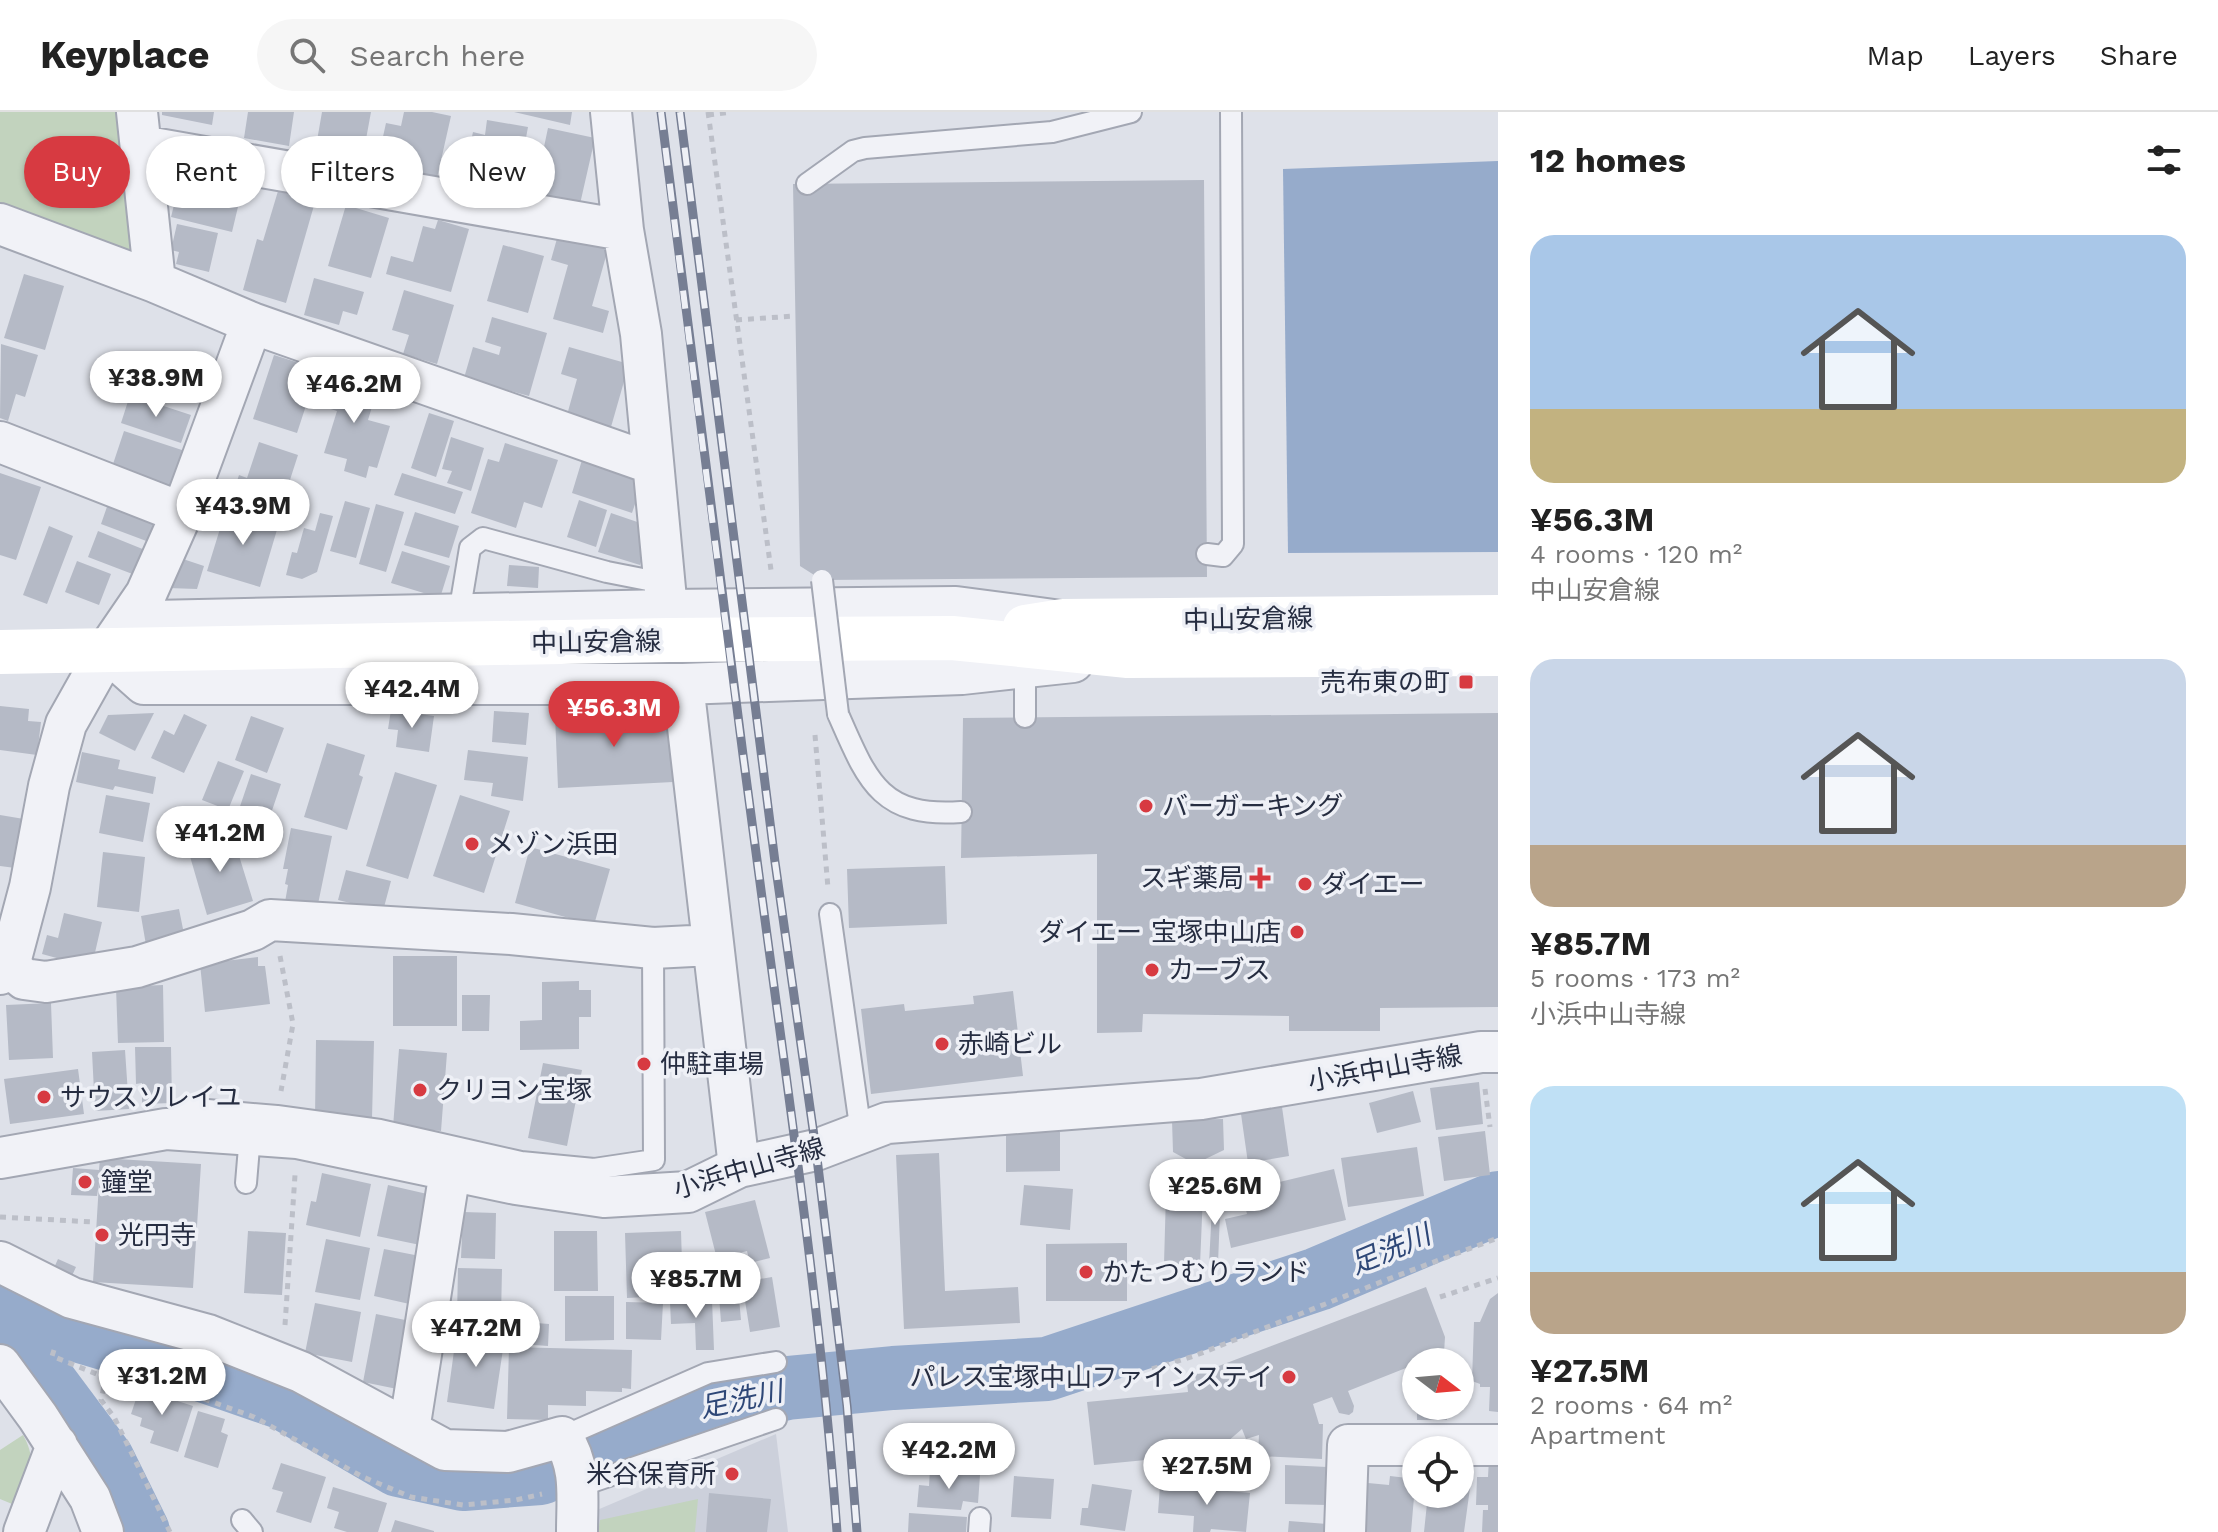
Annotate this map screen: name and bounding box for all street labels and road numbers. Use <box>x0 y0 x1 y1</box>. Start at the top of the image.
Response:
street label: 中山安倉線 <box>1183 603 1313 635</box>
street label: 中山安倉線 <box>531 626 661 658</box>
street label: 小浜中山寺線 <box>1306 1040 1464 1096</box>
street label: 小浜中山寺線 <box>670 1132 828 1204</box>

